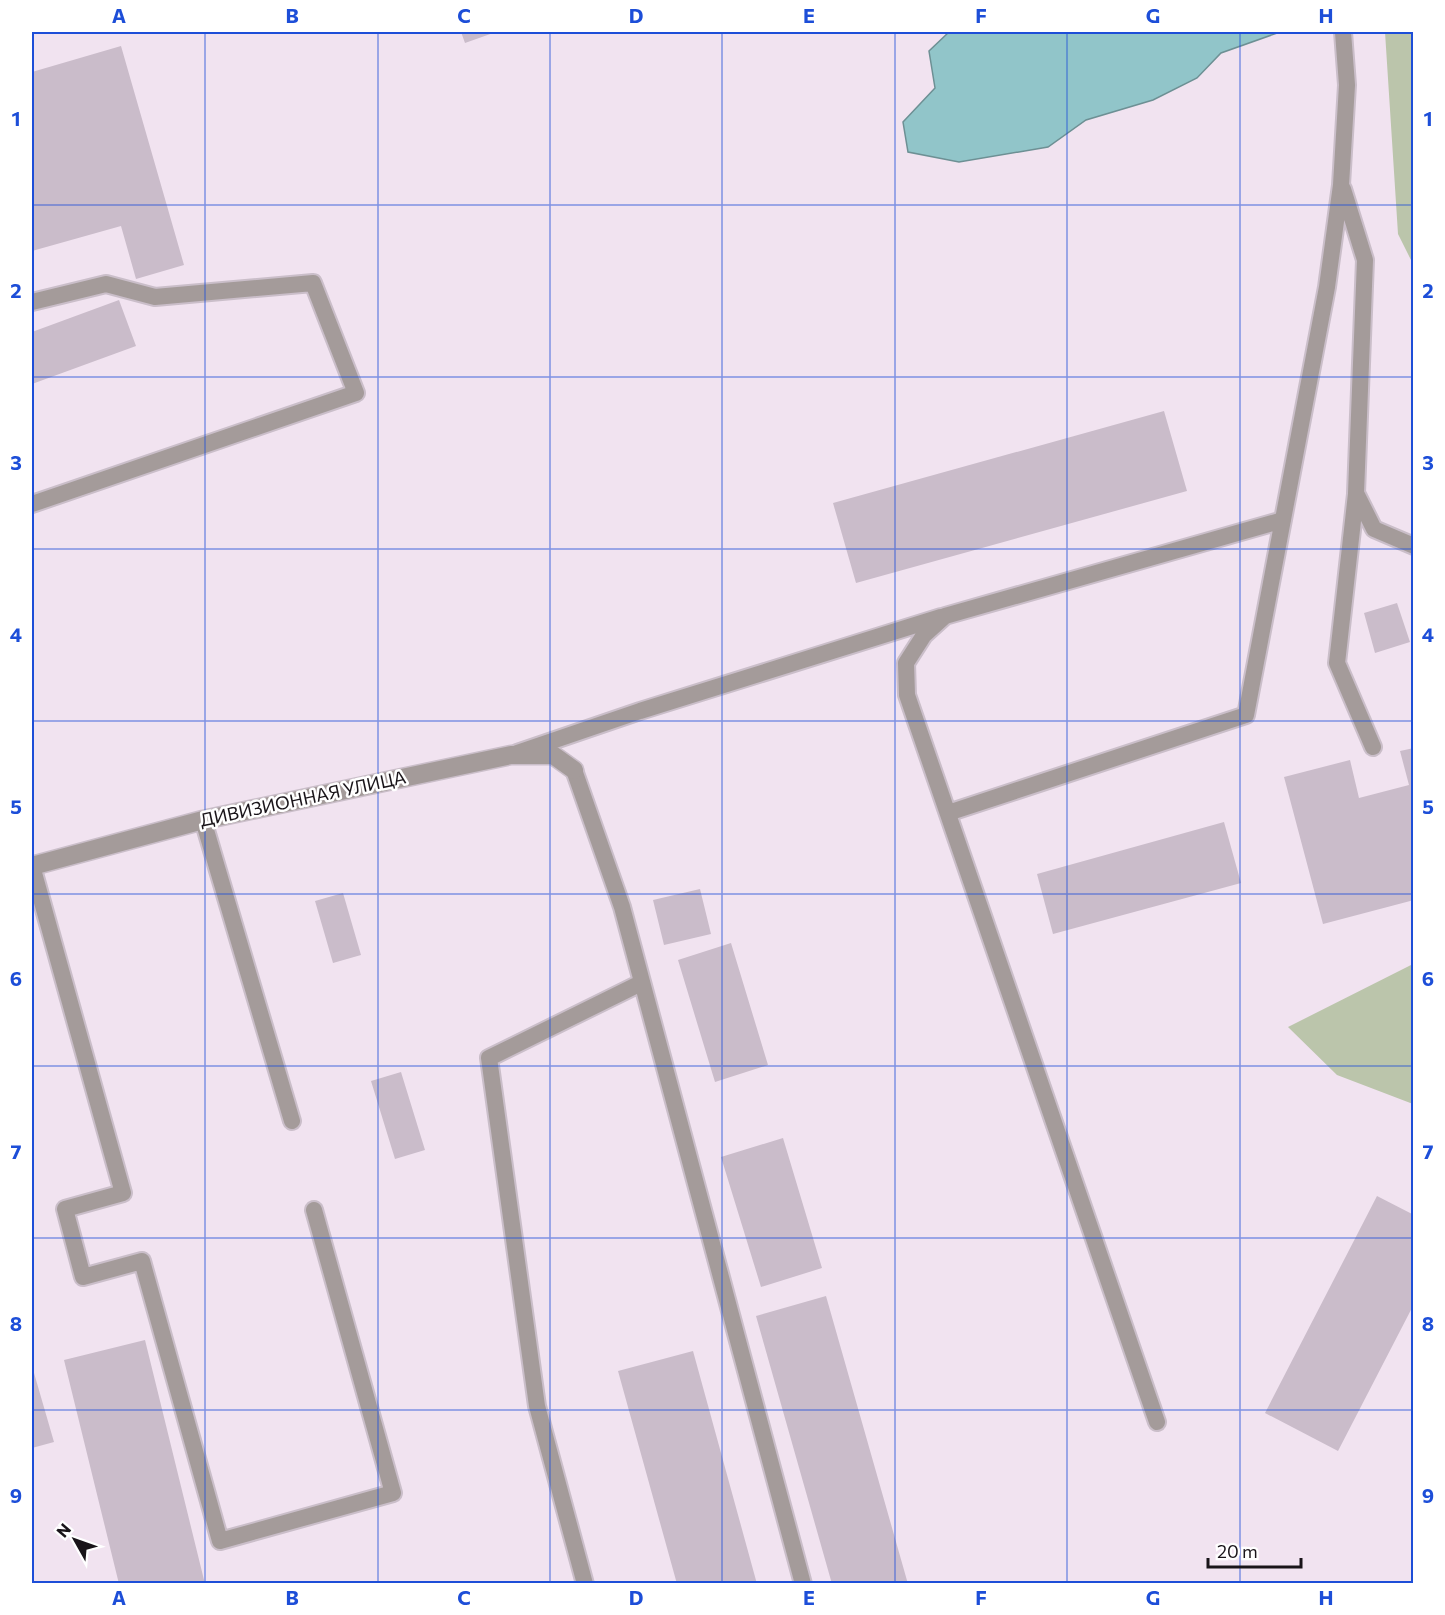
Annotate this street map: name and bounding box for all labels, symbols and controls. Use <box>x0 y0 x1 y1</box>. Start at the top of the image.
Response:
text: A <box>112 3 126 27</box>
text: B <box>285 3 299 27</box>
text: C <box>457 3 471 27</box>
text: D <box>629 3 643 27</box>
text: E <box>803 3 815 27</box>
text: F <box>975 3 987 27</box>
text: G <box>1146 3 1160 27</box>
text: H <box>1319 3 1334 27</box>
text: 1 <box>11 106 21 130</box>
text: 1 <box>1423 106 1433 130</box>
text: 2 <box>10 278 22 302</box>
text: 2 <box>1422 278 1434 302</box>
text: 3 <box>10 450 22 474</box>
text: 3 <box>1422 450 1434 474</box>
text: 4 <box>10 622 22 646</box>
text: 4 <box>1422 622 1434 646</box>
street label: ДИВИЗИОННАЯ УЛИЦА <box>198 765 408 831</box>
text: 5 <box>10 794 22 818</box>
text: 5 <box>1422 794 1434 818</box>
text: 6 <box>10 966 22 990</box>
text: 6 <box>1422 966 1434 990</box>
text: 7 <box>11 1139 22 1163</box>
text: 7 <box>1423 1139 1434 1163</box>
text: 8 <box>10 1311 22 1335</box>
text: 8 <box>1422 1311 1434 1335</box>
text: 9 <box>10 1483 22 1507</box>
text: 9 <box>1422 1483 1434 1507</box>
north arrow <box>45 1510 105 1570</box>
text: N <box>52 1519 74 1541</box>
scale bar <box>1208 1531 1301 1569</box>
text: 20 m <box>1217 1540 1258 1562</box>
text: A <box>112 1585 126 1609</box>
text: B <box>285 1585 299 1609</box>
text: C <box>457 1585 471 1609</box>
text: D <box>629 1585 643 1609</box>
text: E <box>803 1585 815 1609</box>
text: F <box>975 1585 987 1609</box>
text: G <box>1146 1585 1160 1609</box>
text: H <box>1319 1585 1334 1609</box>

